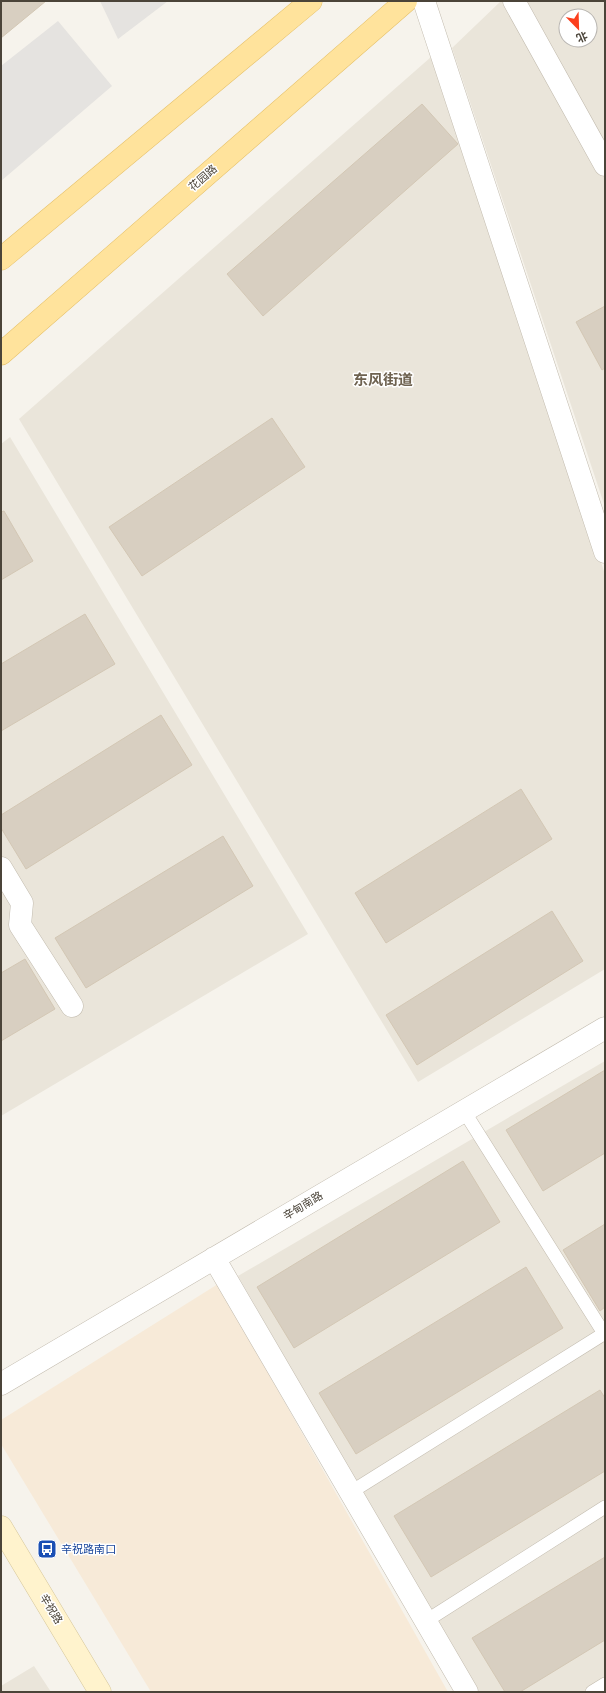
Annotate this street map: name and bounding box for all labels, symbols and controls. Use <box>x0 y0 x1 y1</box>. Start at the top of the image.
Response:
north arrow <box>558 8 598 48</box>
text: 北 <box>574 29 589 45</box>
street label: 花园路 <box>186 162 220 194</box>
district label: 东风街道 <box>353 371 413 389</box>
street label: 辛甸南路 <box>281 1189 325 1223</box>
bus stop icon: 辛祝路南口 <box>36 1538 58 1560</box>
place label: 辛祝路南口 <box>61 1543 116 1556</box>
street label: 辛祝路 <box>37 1592 65 1626</box>

